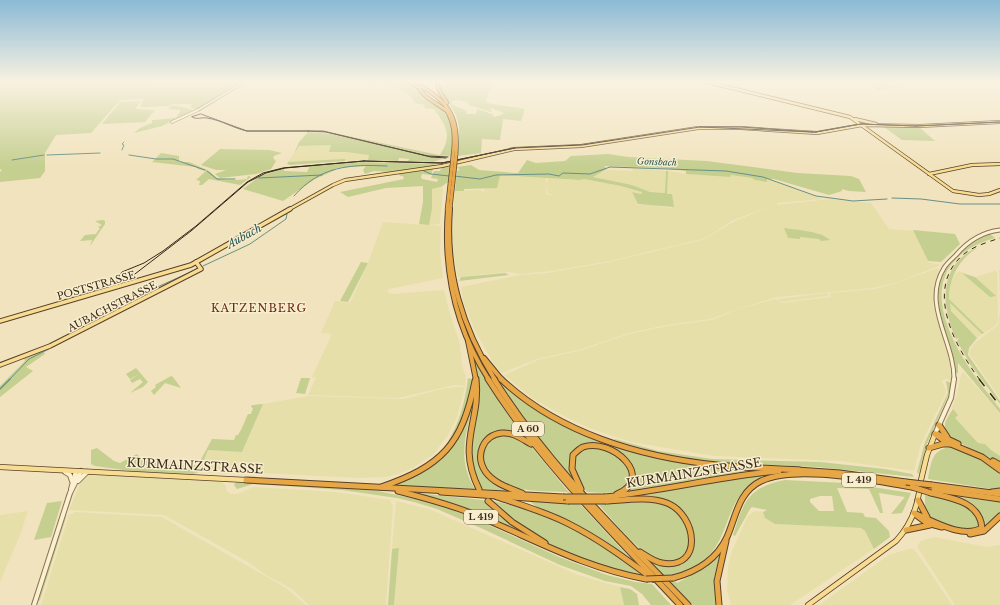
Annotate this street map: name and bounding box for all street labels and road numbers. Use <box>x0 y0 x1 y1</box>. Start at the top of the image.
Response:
street label: POSTSTRASSE <box>55 268 137 303</box>
street label: AUBACHSTRASSE <box>65 278 159 335</box>
road number: A 60 <box>512 422 544 436</box>
street label: KURMAINZSTRASSE <box>126 454 264 477</box>
street label: KURMAINZSTRASSE <box>625 454 763 491</box>
road number: L 419 <box>842 473 876 487</box>
road number: L 419 <box>464 510 498 524</box>

